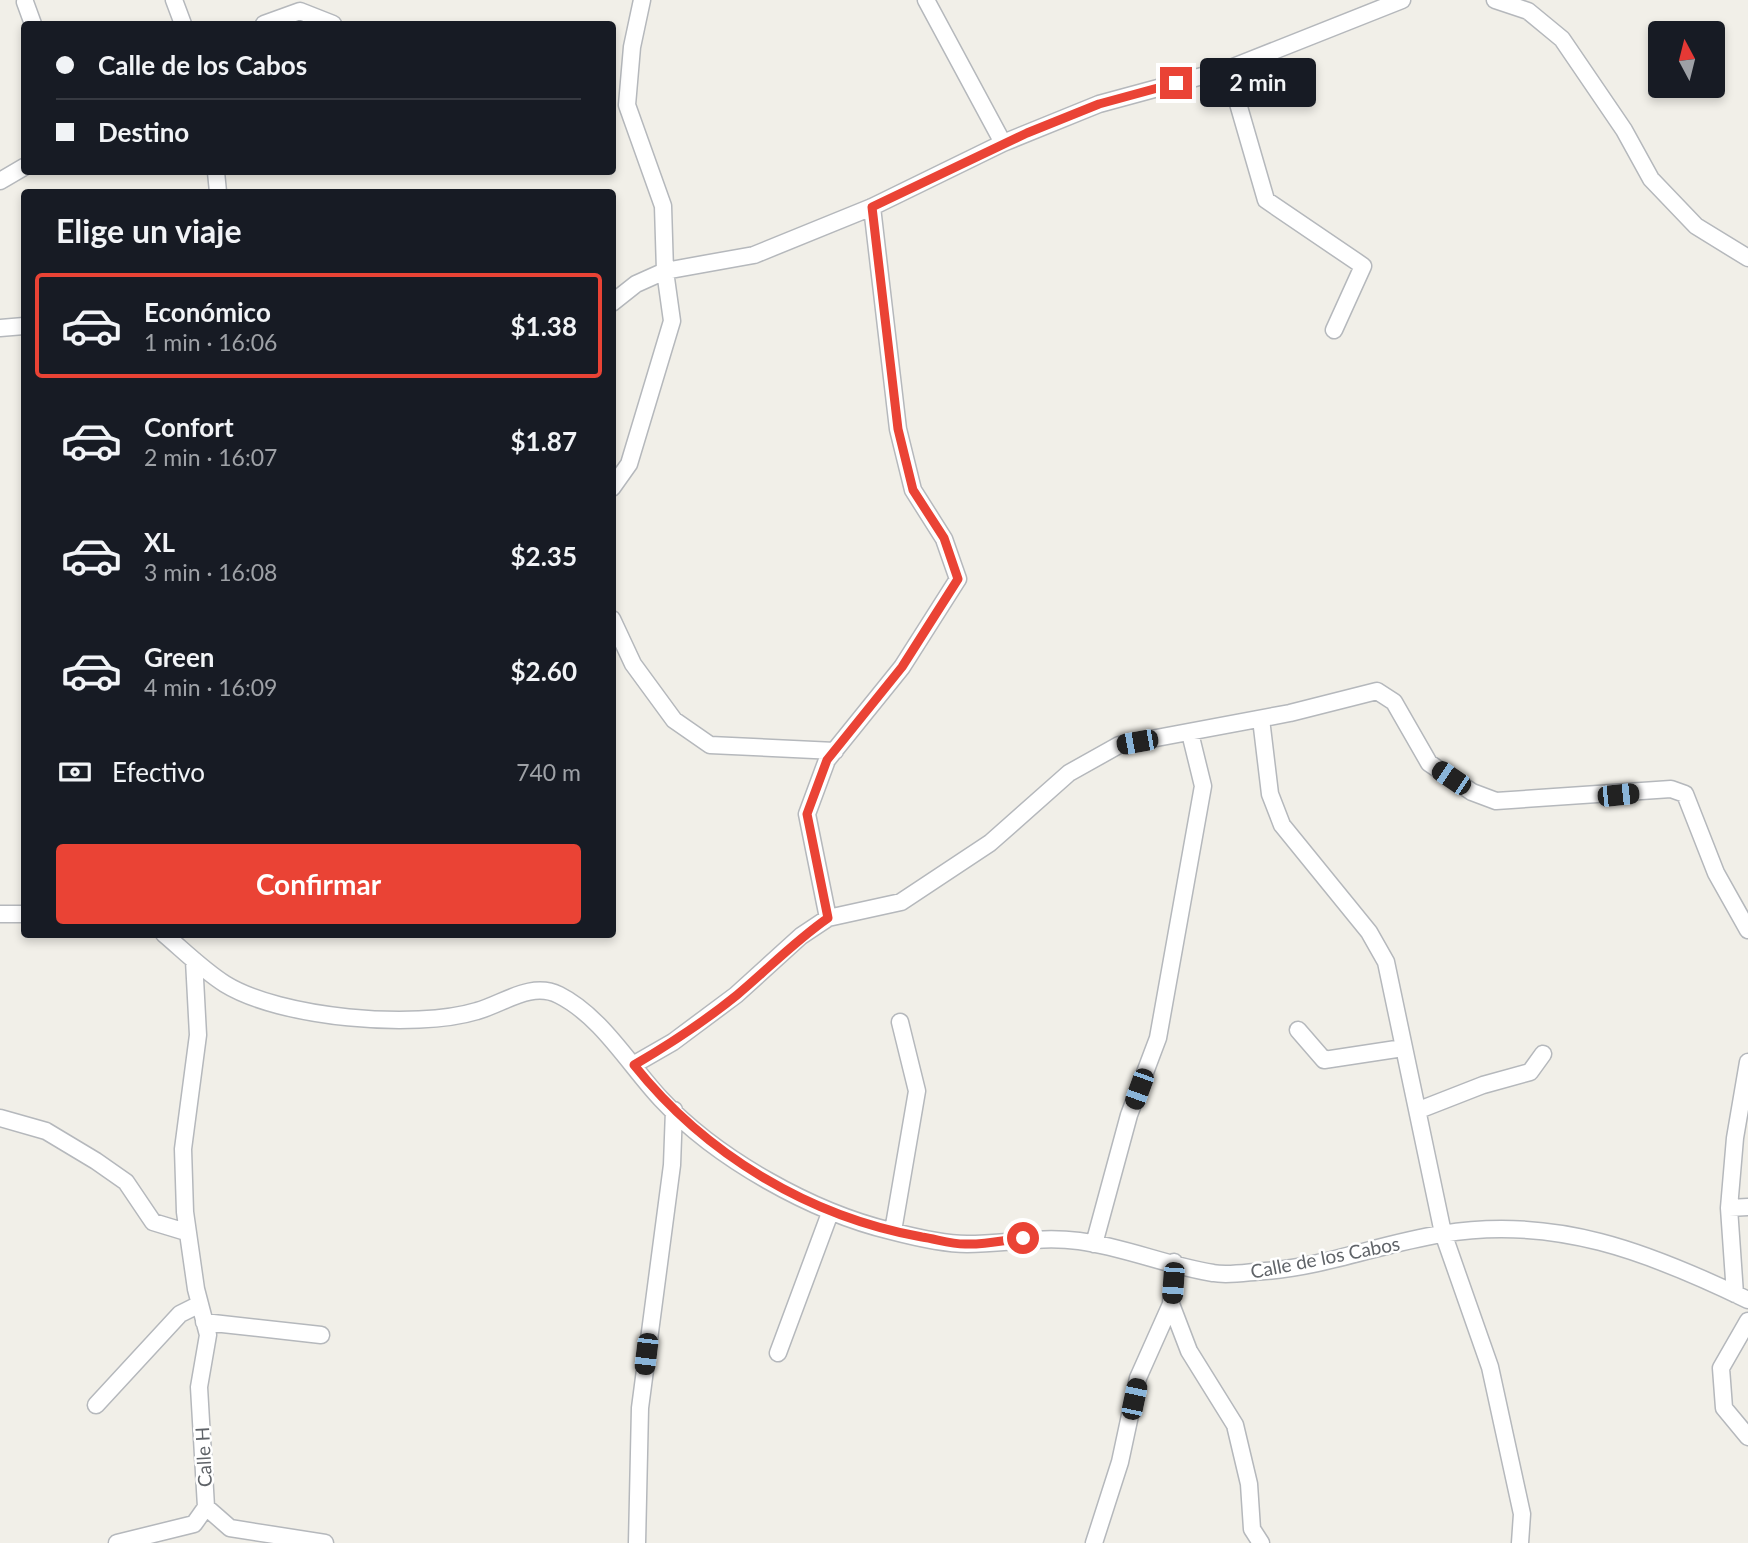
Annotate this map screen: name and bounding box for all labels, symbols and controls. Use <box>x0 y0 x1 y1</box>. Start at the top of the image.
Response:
north arrow <box>1648 21 1726 98</box>
map controls <box>1648 21 1725 98</box>
text: Calle de los Cabos <box>98 49 307 81</box>
callout: 2 min <box>1200 58 1316 108</box>
route end <box>1160 67 1192 99</box>
text: 2 min <box>1229 68 1287 96</box>
text: Destino <box>98 116 189 148</box>
text: Elige un viaje <box>56 211 241 250</box>
icon: car <box>60 294 123 357</box>
text: Económico <box>144 296 271 328</box>
text: $1.38 <box>511 310 577 342</box>
text: 1 min · 16:06 <box>144 328 277 356</box>
icon: car <box>60 409 123 472</box>
text: Confort <box>144 411 234 443</box>
text: $1.87 <box>511 425 577 457</box>
text: 2 min · 16:07 <box>144 443 277 471</box>
icon: car <box>60 524 123 587</box>
text: XL <box>144 526 175 558</box>
text: $2.35 <box>511 540 577 572</box>
text: 3 min · 16:08 <box>144 558 277 586</box>
icon: car <box>60 639 123 702</box>
text: Green <box>144 641 214 673</box>
text: $2.60 <box>511 655 577 687</box>
text: 4 min · 16:09 <box>144 673 277 701</box>
car <box>1115 728 1160 756</box>
icon: cash <box>56 753 94 791</box>
text: Efectivo <box>112 756 205 788</box>
text: 740 m <box>516 758 581 786</box>
car <box>1428 758 1475 798</box>
car <box>1597 782 1640 808</box>
button: Confirmar <box>56 844 581 924</box>
car <box>1122 1066 1157 1112</box>
route start <box>1007 1222 1039 1254</box>
street label: Calle de los Cabos <box>1248 1231 1402 1283</box>
car <box>1162 1261 1185 1305</box>
car <box>634 1332 659 1376</box>
car <box>1120 1376 1149 1422</box>
street label: Calle H <box>190 1426 216 1488</box>

